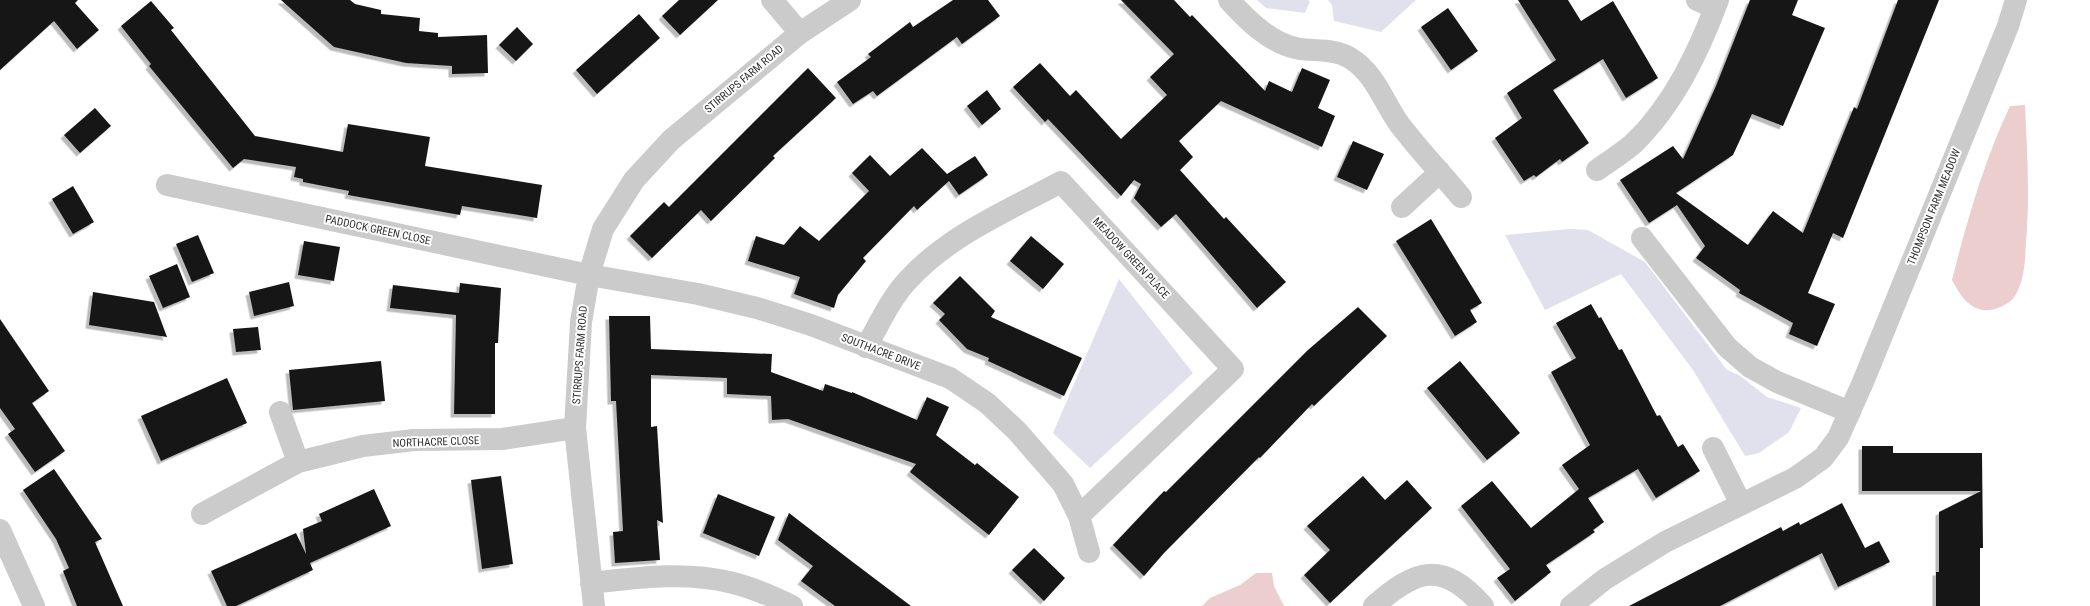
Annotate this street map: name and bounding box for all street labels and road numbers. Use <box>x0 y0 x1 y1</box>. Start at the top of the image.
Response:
street label: STIRRUPS FARM ROAD <box>702 42 786 116</box>
street label: THOMPSON FARM MEADOW <box>1905 147 1963 267</box>
street label: PADDOCK GREEN CLOSE <box>324 213 432 248</box>
street label: MEADOW GREEN PLACE <box>1090 215 1172 302</box>
street label: STIRRUPS FARM ROAD <box>570 305 590 405</box>
street label: SOUTHACRE DRIVE <box>839 331 923 373</box>
street label: NORTHACRE CLOSE <box>392 434 480 450</box>

